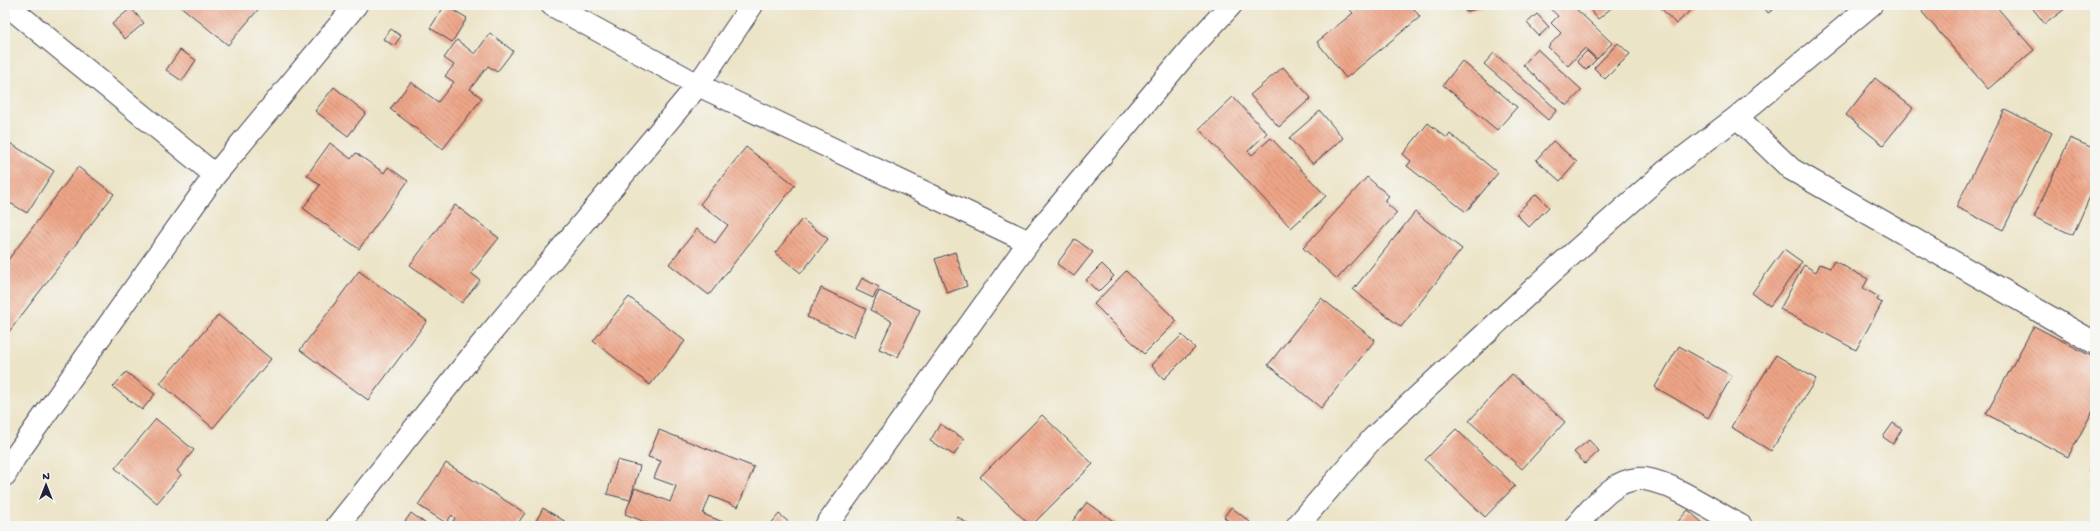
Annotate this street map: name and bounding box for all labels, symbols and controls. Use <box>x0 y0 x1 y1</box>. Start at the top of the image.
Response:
north arrow <box>26 465 66 505</box>
text: N <box>42 471 50 483</box>

